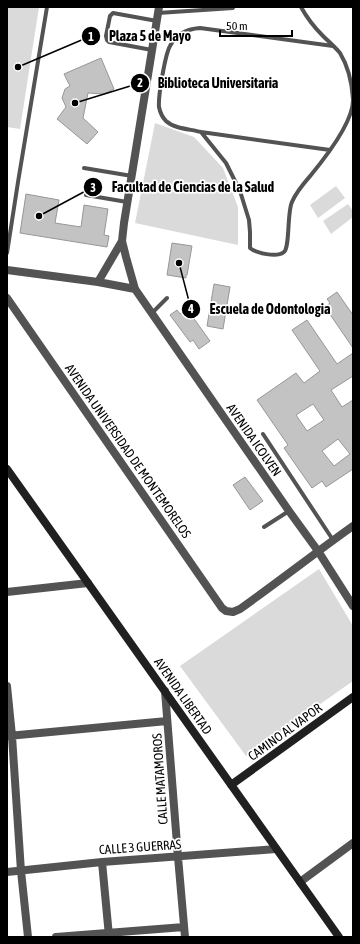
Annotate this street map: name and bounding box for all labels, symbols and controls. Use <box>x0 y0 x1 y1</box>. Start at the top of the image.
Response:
scale bar <box>220 12 292 38</box>
text: 50 m <box>226 19 248 33</box>
callout: Plaza 5 de Mayo <box>81 23 199 49</box>
text: Plaza 5 de Mayo <box>109 28 191 44</box>
text: 1 <box>88 30 94 44</box>
callout: Biblioteca Universitaria <box>130 70 286 96</box>
text: Biblioteca Universitaria <box>158 75 279 91</box>
text: 2 <box>137 76 143 90</box>
callout: Facultad de Ciencias de la Salud <box>83 174 282 200</box>
text: Facultad de Ciencias de la Salud <box>112 179 275 195</box>
text: 3 <box>90 181 96 195</box>
callout: Escuela de Odontologia <box>181 296 338 322</box>
text: Escuela de Odontologia <box>210 301 331 317</box>
text: 4 <box>187 302 194 316</box>
street label: AVENIDA UNIVERSIDAD DE MONTEMORELOS <box>62 361 194 541</box>
street label: AVENIDA ICOLVEN <box>224 401 284 479</box>
street label: AVENIDA LIBERTAD <box>151 655 215 737</box>
street label: CAMINO AL VAPOR <box>245 700 325 764</box>
street label: CALLE MATAMOROS <box>149 732 171 825</box>
street label: CALLE 3 GUERRAS <box>98 837 182 857</box>

